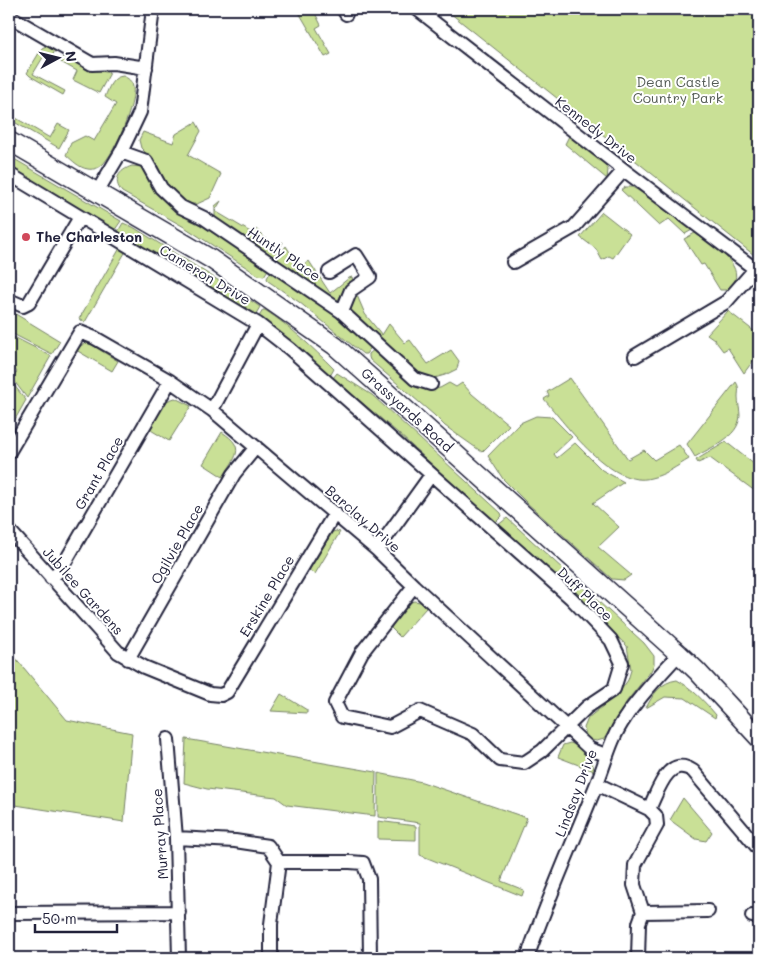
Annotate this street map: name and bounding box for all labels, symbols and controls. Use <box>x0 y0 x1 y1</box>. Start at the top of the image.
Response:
north arrow <box>32 32 82 82</box>
text: N <box>61 50 81 63</box>
park label: Dean Castle Country Park <box>633 72 723 107</box>
street label: Kennedy Drive <box>551 92 641 168</box>
street label: Huntly Place <box>244 222 325 285</box>
place label: The Charleston <box>36 227 142 246</box>
marker: The Charleston <box>20 231 32 243</box>
street label: Cameron Drive <box>156 240 254 309</box>
street label: Grassyards Road <box>357 363 458 456</box>
street label: Grant Place <box>70 432 127 513</box>
street label: Barclay Drive <box>322 481 405 557</box>
street label: Ogilvie Place <box>146 500 207 587</box>
street label: Jubilee Gardens <box>39 543 128 639</box>
street label: Erskine Place <box>235 551 298 640</box>
street label: Duff Place <box>553 562 617 625</box>
street label: Lindsay Drive <box>550 746 601 839</box>
street label: Murray Place <box>147 788 172 880</box>
scale bar <box>35 902 118 934</box>
text: 50 m <box>42 908 77 928</box>

